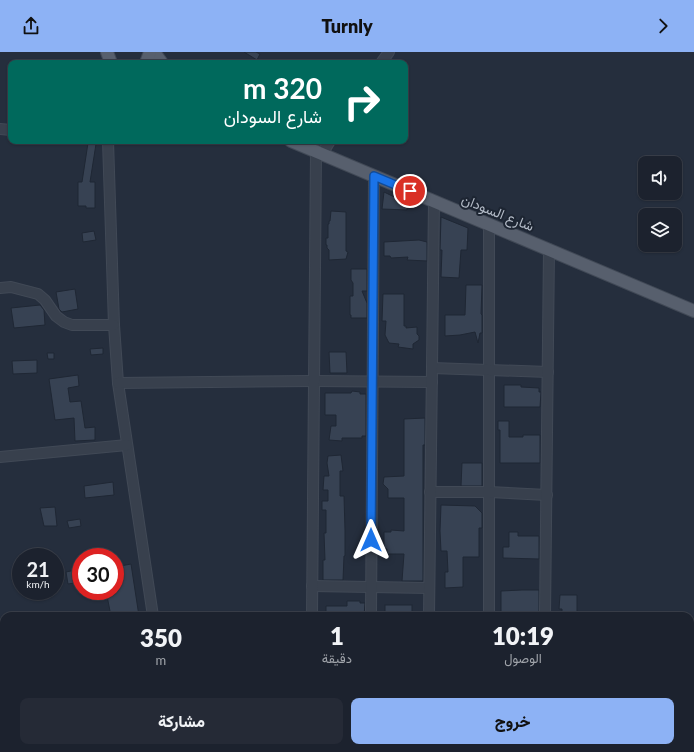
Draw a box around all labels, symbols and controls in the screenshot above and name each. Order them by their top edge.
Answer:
icon: share [20,15,42,37]
text: Turnly [321,15,373,37]
icon: forward [652,15,674,37]
text: 320 m [243,71,322,105]
icon: right [336,76,388,128]
text: شارع السودان [224,105,322,127]
map controls [638,156,682,252]
button: sound [638,156,682,200]
pin [393,174,427,208]
icon: arrive [399,180,421,202]
street label: شارع السودان [458,190,537,237]
button: layers [638,208,682,252]
position arrow [350,519,392,561]
speed limit sign: 30 [72,548,124,600]
text: 21 [26,557,50,581]
text: km/h [26,578,50,590]
text: 1 [330,621,344,650]
text: 10:19 [492,621,554,650]
text: 350 [140,623,182,652]
text: دقيقة [322,650,352,666]
text: الوصول [504,650,542,666]
text: m [156,652,166,668]
button: مشاركة [20,698,343,744]
button: خروج [351,698,674,744]

